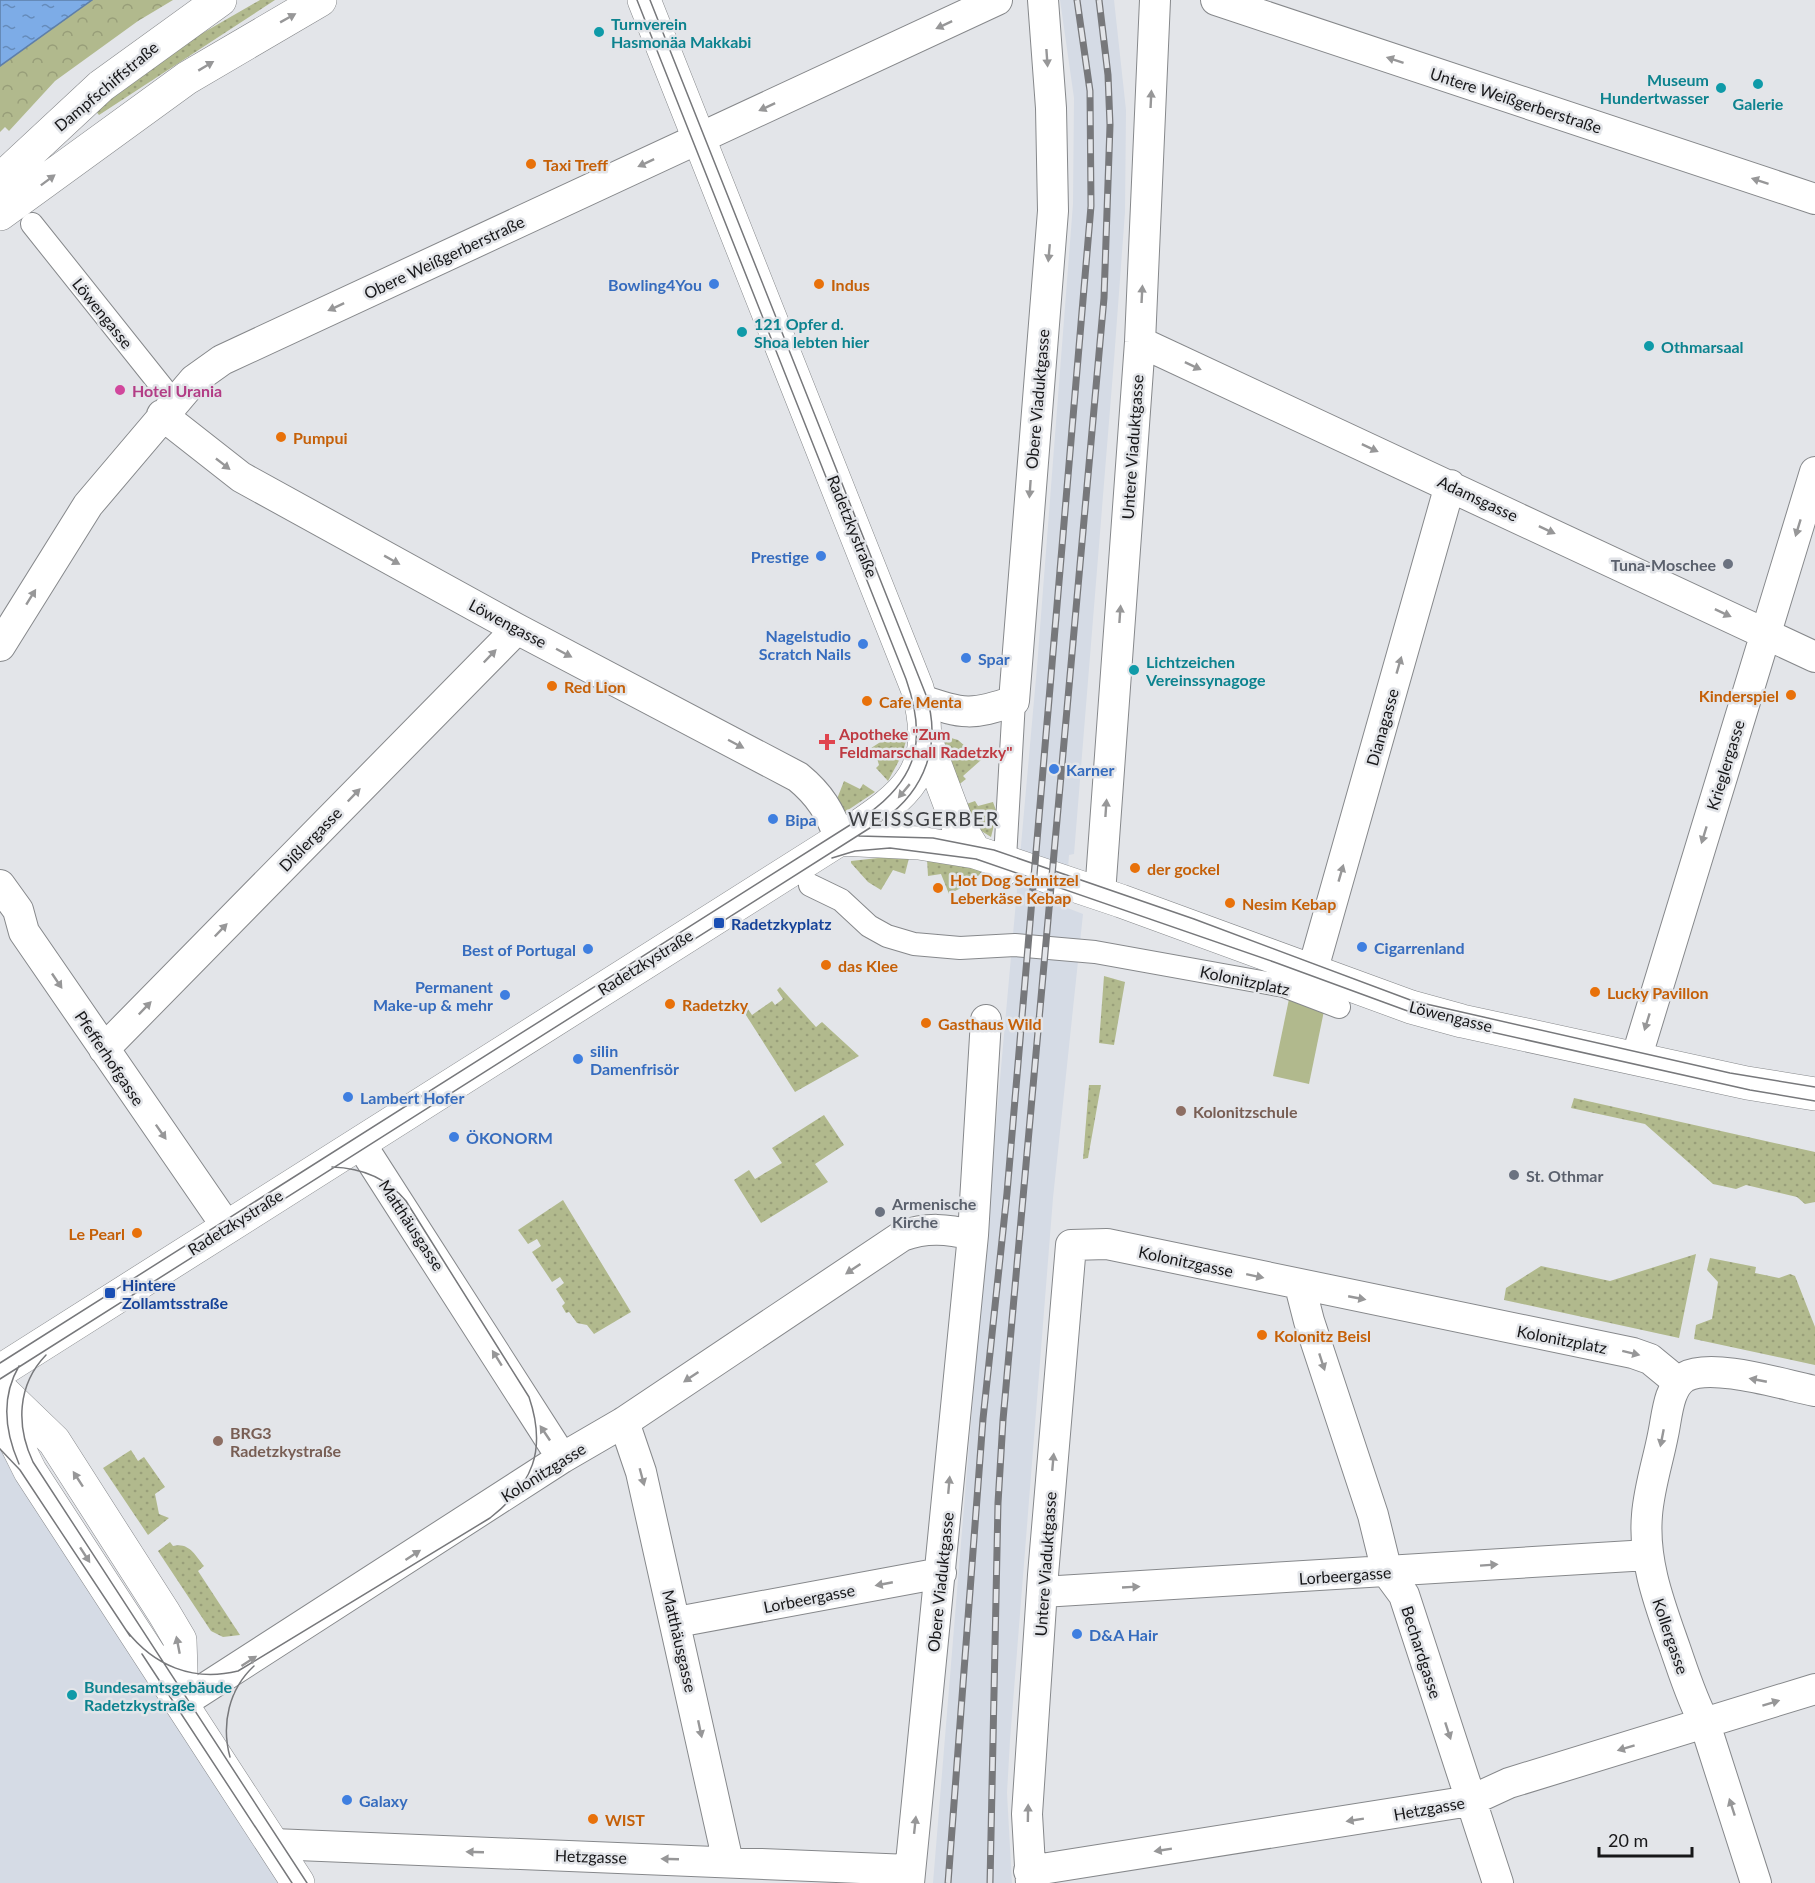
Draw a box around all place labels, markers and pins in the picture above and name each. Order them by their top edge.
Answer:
place label: Turnverein Hasmonäa Makkabi [611,14,751,51]
marker: Turnverein Hasmonäa Makkabi [592,25,606,39]
place label: Museum Hundertwasser [1600,70,1709,107]
marker: Galerie [1751,77,1765,91]
marker: Museum Hundertwasser [1714,81,1728,95]
place label: Galerie [1733,94,1784,113]
place label: Taxi Treff [543,155,608,174]
marker: Taxi Treff [524,157,538,171]
place label: Bowling4You [608,275,702,294]
place label: Indus [831,275,870,294]
marker: Bowling4You [707,277,721,291]
marker: Indus [812,277,826,291]
place label: 121 Opfer d. Shoa lebten hier [754,314,869,351]
marker: 121 Opfer d. Shoa lebten hier [735,325,749,339]
place label: Othmarsaal [1661,337,1744,356]
marker: Othmarsaal [1642,339,1656,353]
place label: Hotel Urania [132,381,222,400]
marker: Hotel Urania [113,383,127,397]
place label: Pumpui [293,428,347,447]
marker: Pumpui [274,430,288,444]
place label: Prestige [751,547,809,566]
marker: Prestige [814,549,828,563]
place label: Tuna-Moschee [1611,555,1716,574]
marker: Tuna-Moschee [1721,557,1735,571]
place label: Nagelstudio Scratch Nails [759,626,851,663]
marker: Nagelstudio Scratch Nails [856,637,870,651]
place label: Spar [978,649,1010,668]
marker: Spar [959,651,973,665]
place label: Lichtzeichen Vereinssynagoge [1145,652,1266,689]
marker: Lichtzeichen Vereinssynagoge [1127,663,1141,677]
place label: Red Lion [564,677,626,696]
marker: Red Lion [545,679,559,693]
place label: Kinderspiel [1699,686,1779,705]
marker: Kinderspiel [1784,688,1798,702]
place label: Cafe Menta [879,692,962,711]
marker: Cafe Menta [860,694,874,708]
place label: Apotheke "Zum Feldmarschall Radetzky" [838,724,1013,761]
marker: Apotheke "Zum Feldmarschall Radetzky" [820,735,834,749]
place label: Karner [1066,760,1115,779]
marker: Karner [1047,762,1061,776]
place label: Bipa [785,810,817,829]
marker: Bipa [766,812,780,826]
place label: der gockel [1147,859,1220,878]
marker: der gockel [1128,861,1142,875]
place label: Hot Dog Schnitzel Leberkäse Kebap [950,870,1079,907]
marker: Hot Dog Schnitzel Leberkäse Kebap [931,881,945,895]
place label: Nesim Kebap [1242,894,1336,913]
marker: Nesim Kebap [1223,896,1237,910]
place label: Radetzkyplatz [731,914,832,933]
marker: Radetzkyplatz [712,916,726,930]
place label: Cigarrenland [1374,938,1465,957]
place label: Best of Portugal [462,940,576,959]
marker: Cigarrenland [1355,940,1369,954]
marker: Best of Portugal [581,942,595,956]
place label: das Klee [838,956,899,975]
marker: das Klee [819,958,833,972]
place label: Permanent Make-up & mehr [373,977,493,1014]
place label: Lucky Pavillon [1607,983,1708,1002]
marker: Lucky Pavillon [1588,985,1602,999]
marker: Permanent Make-up & mehr [498,988,512,1002]
place label: Radetzky [682,995,749,1014]
marker: Radetzky [663,997,677,1011]
place label: Gasthaus Wild [938,1014,1042,1033]
marker: Gasthaus Wild [919,1016,933,1030]
place label: silin Damenfrisör [590,1041,679,1078]
marker: silin Damenfrisör [571,1052,585,1066]
place label: Lambert Hofer [360,1088,464,1107]
marker: Lambert Hofer [341,1090,355,1104]
place label: Kolonitzschule [1193,1102,1298,1121]
marker: Kolonitzschule [1174,1104,1188,1118]
place label: ÖKONORM [466,1128,553,1147]
marker: ÖKONORM [447,1130,461,1144]
place label: St. Othmar [1526,1166,1603,1185]
marker: St. Othmar [1507,1168,1521,1182]
place label: Armenische Kirche [891,1194,977,1231]
marker: Armenische Kirche [873,1205,887,1219]
place label: Le Pearl [69,1224,125,1243]
marker: Le Pearl [130,1226,144,1240]
place label: Hintere Zollamtsstraße [122,1275,228,1312]
marker: Hintere Zollamtsstraße [103,1286,117,1300]
place label: Kolonitz Beisl [1274,1326,1371,1345]
marker: Kolonitz Beisl [1255,1328,1269,1342]
place label: BRG3 Radetzkystraße [230,1423,342,1460]
marker: BRG3 Radetzkystraße [211,1434,225,1448]
place label: D&A Hair [1089,1625,1158,1644]
marker: D&A Hair [1070,1627,1084,1641]
place label: Bundesamtsgebäude Radetzkystraße [84,1677,233,1714]
marker: Bundesamtsgebäude Radetzkystraße [65,1688,79,1702]
place label: Galaxy [359,1791,408,1810]
marker: Galaxy [340,1793,354,1807]
place label: WIST [605,1810,645,1829]
marker: WIST [586,1812,600,1826]

